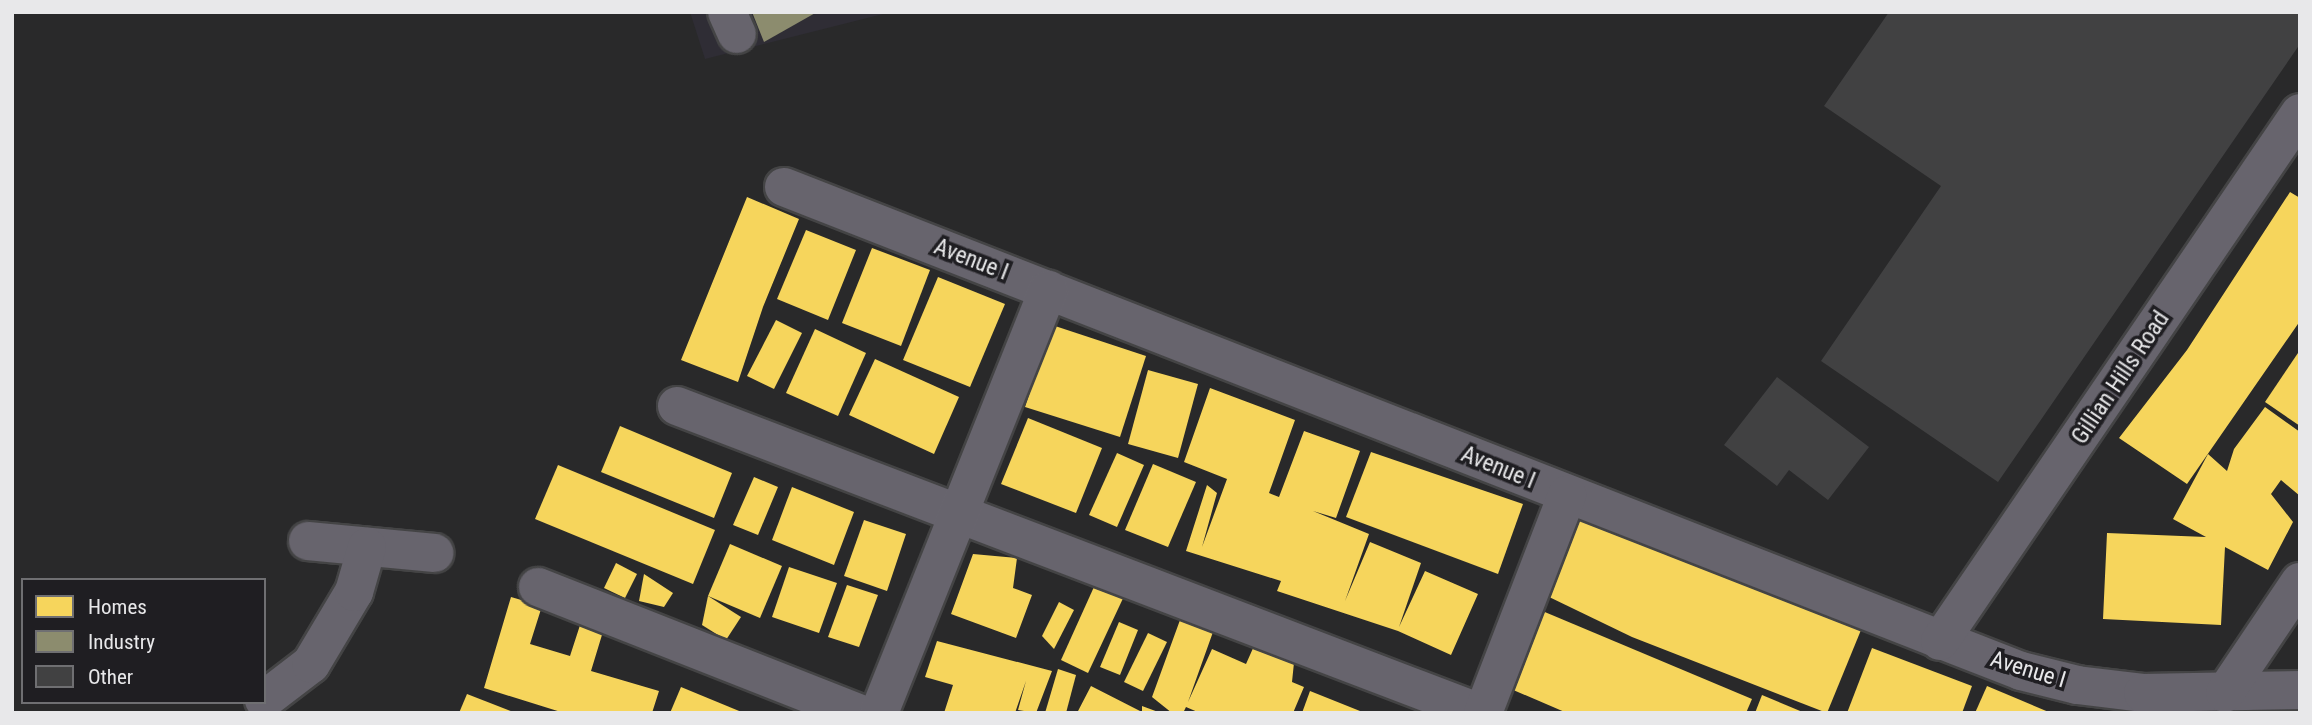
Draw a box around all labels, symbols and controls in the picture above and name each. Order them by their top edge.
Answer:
street label: Avenue I [930,233,1012,287]
street label: Gillian Hills Road [2066,306,2176,450]
street label: Avenue I [1457,441,1539,495]
legend [21,578,266,704]
text: Homes [88,595,147,619]
text: Industry [88,630,155,654]
street label: Avenue I [1987,646,2069,694]
text: Other [88,665,133,689]

